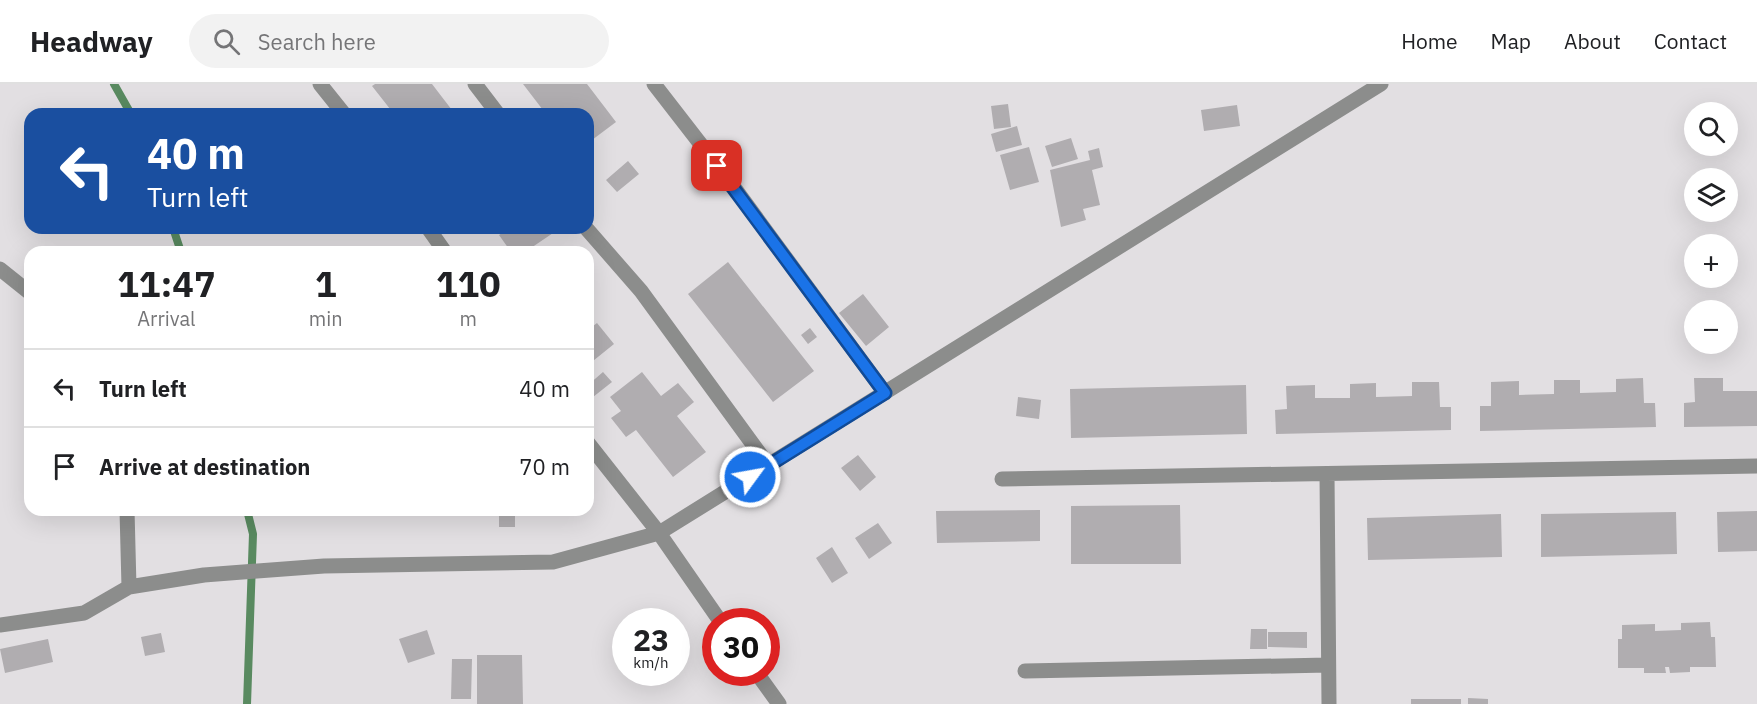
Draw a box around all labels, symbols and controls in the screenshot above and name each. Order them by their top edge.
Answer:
search box [189,14,609,68]
text: Headway [30,23,153,60]
icon: search [210,25,243,58]
text: Search here [258,27,376,56]
text: Home [1401,27,1458,55]
text: Map [1491,27,1531,55]
text: About [1564,27,1621,55]
text: Contact [1654,27,1727,55]
map controls [1684,102,1738,354]
button: search [1684,102,1738,156]
text: 40 m [147,126,245,181]
icon: left [48,132,126,210]
pin [691,140,742,191]
icon: arrive [700,149,733,182]
button: layers [1684,168,1738,222]
text: Turn left [147,179,248,214]
button: + [1684,234,1738,288]
text: 11:47 [117,260,216,307]
text: 1 [315,260,337,307]
text: 110 [436,260,501,307]
button: − [1684,300,1738,354]
text: Arrival [137,305,196,332]
text: min [309,305,343,332]
text: m [460,305,477,332]
icon: left [48,372,81,405]
text: Turn left [99,374,187,403]
text: 40 m [519,374,570,403]
position arrow [718,445,782,509]
icon: arrive [48,450,81,483]
text: Arrive at destination [99,452,310,481]
text: 70 m [519,452,570,481]
speed limit sign: 30 [702,608,780,686]
text: 23 [633,620,669,659]
text: km/h [633,653,669,672]

